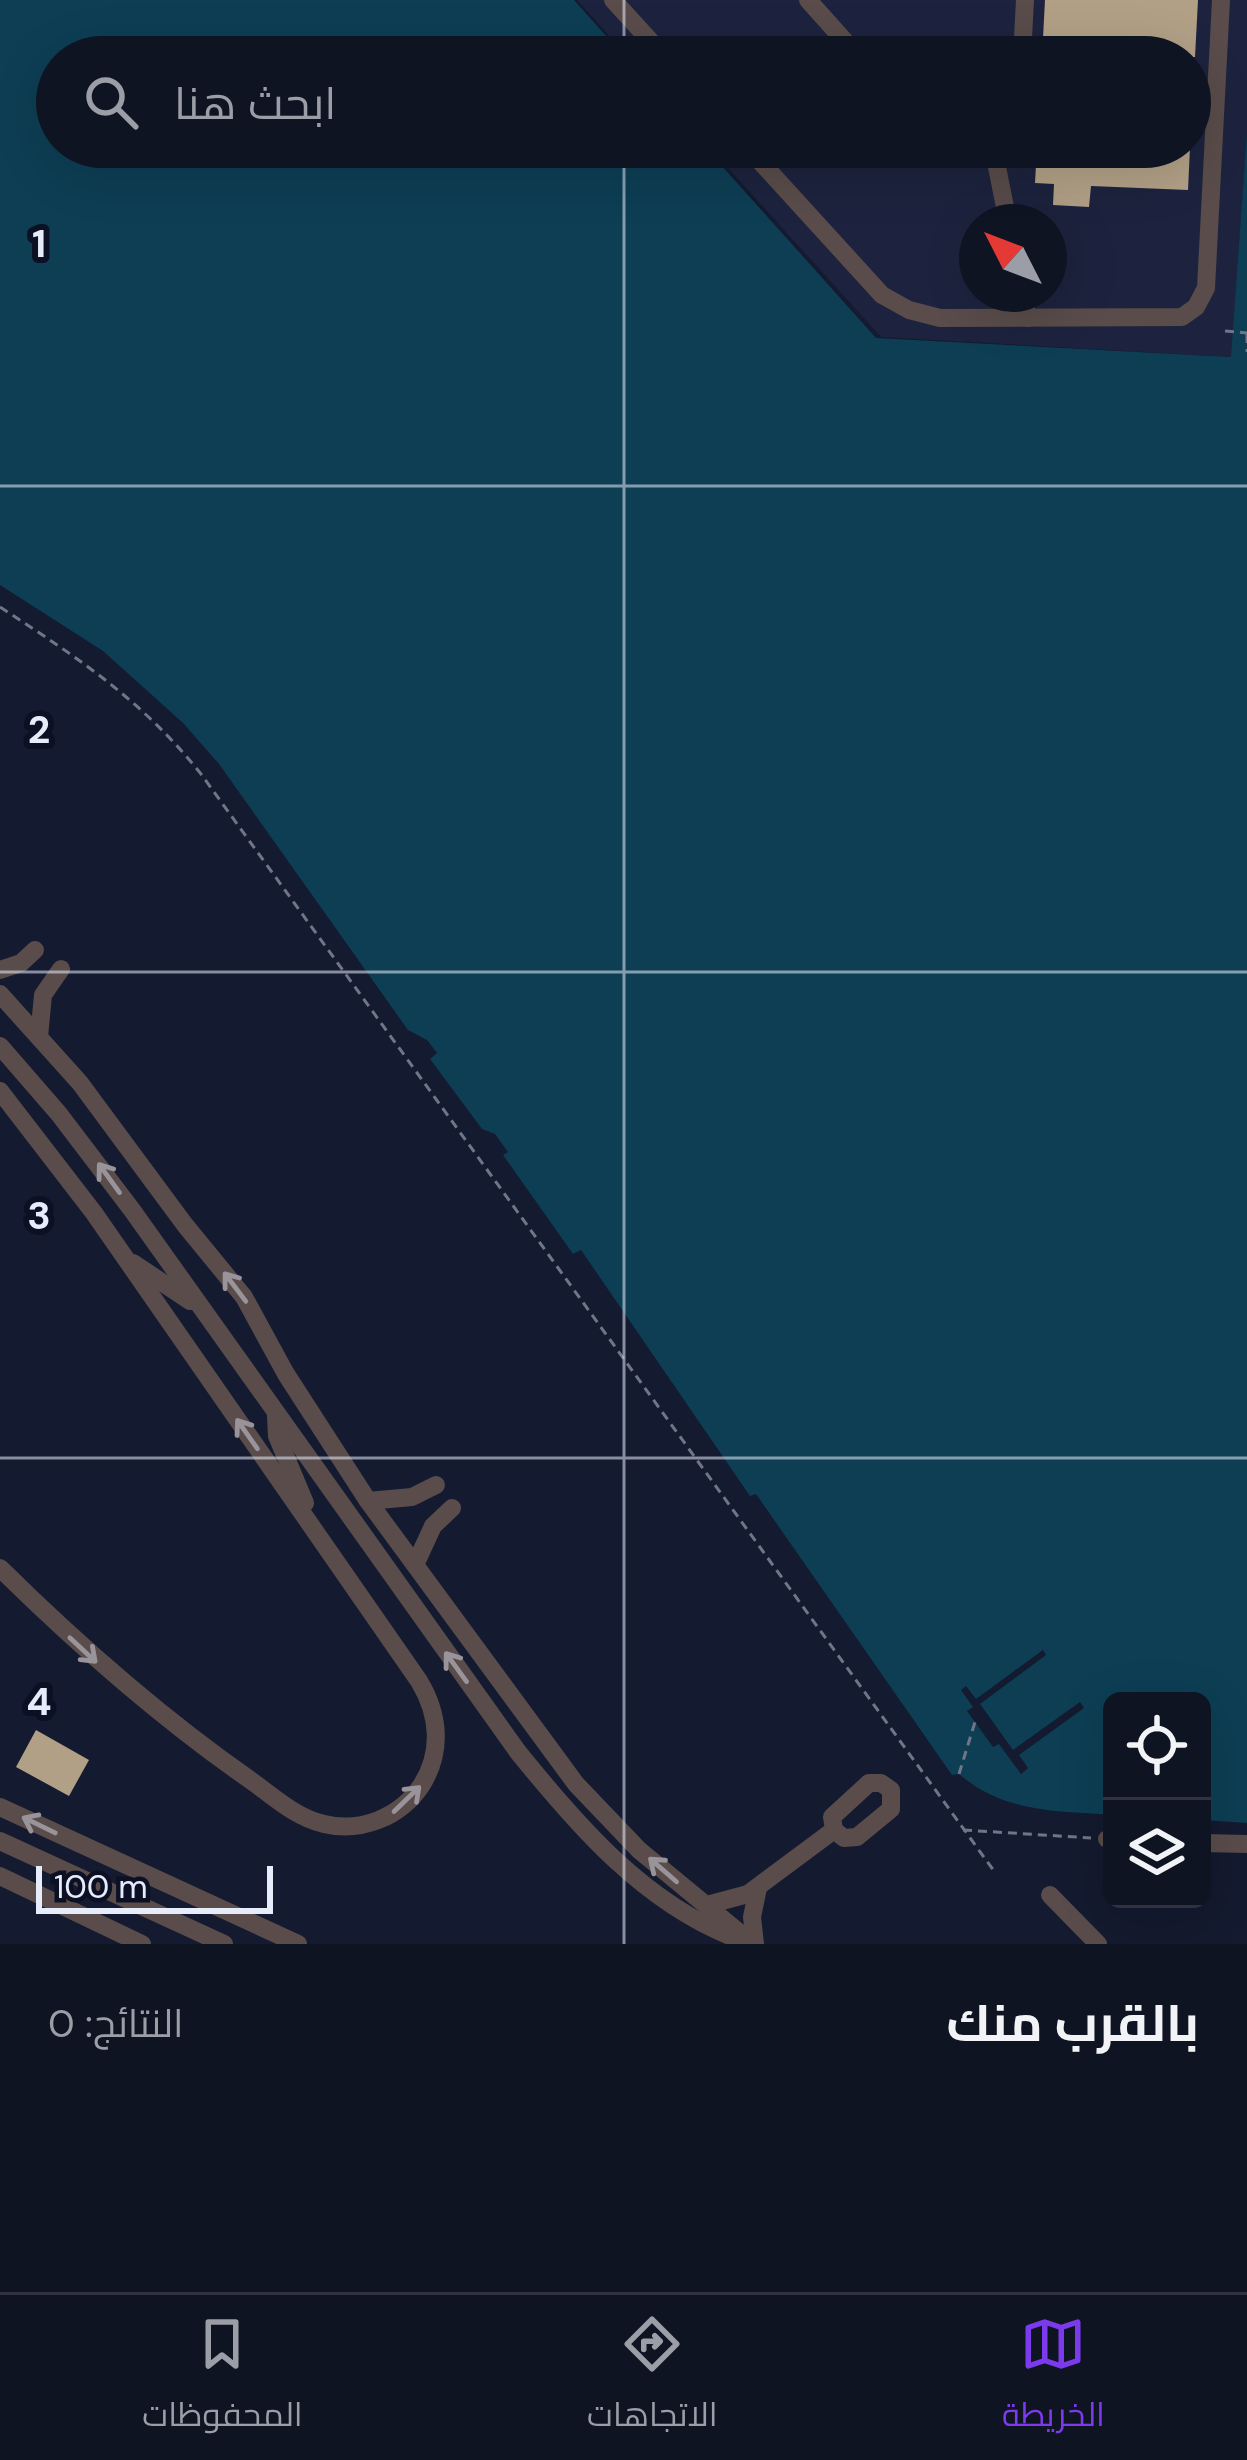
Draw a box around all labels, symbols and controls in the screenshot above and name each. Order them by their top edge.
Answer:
search box [36,36,1211,168]
icon: search [78,69,144,135]
text: ابحث هنا [174,74,336,133]
north arrow [959,204,1067,312]
text: 1 [32,218,46,269]
text: 2 [28,704,50,755]
one-way arrow [96,1162,122,1195]
text: 3 [27,1190,51,1241]
one-way arrow [223,1271,249,1303]
one-way arrow [235,1417,260,1451]
one-way arrow [68,1635,98,1663]
one-way arrow [444,1651,469,1684]
text: 4 [26,1676,52,1727]
map controls [1103,1692,1211,1908]
button: locate [1103,1692,1211,1800]
one-way arrow [391,1784,421,1814]
button: layers [1103,1800,1211,1908]
one-way arrow [22,1813,58,1835]
one-way arrow [648,1856,679,1884]
scale bar [36,1860,273,1913]
text: 100 m [54,1865,148,1908]
text: بالقرب منك [946,1990,1199,2057]
text: النتائج: 0 [48,1998,184,2049]
tab: المحفوظات [142,2311,303,2445]
tab: الاتجاهات [587,2311,718,2445]
tab: الخريطة [1002,2311,1105,2445]

